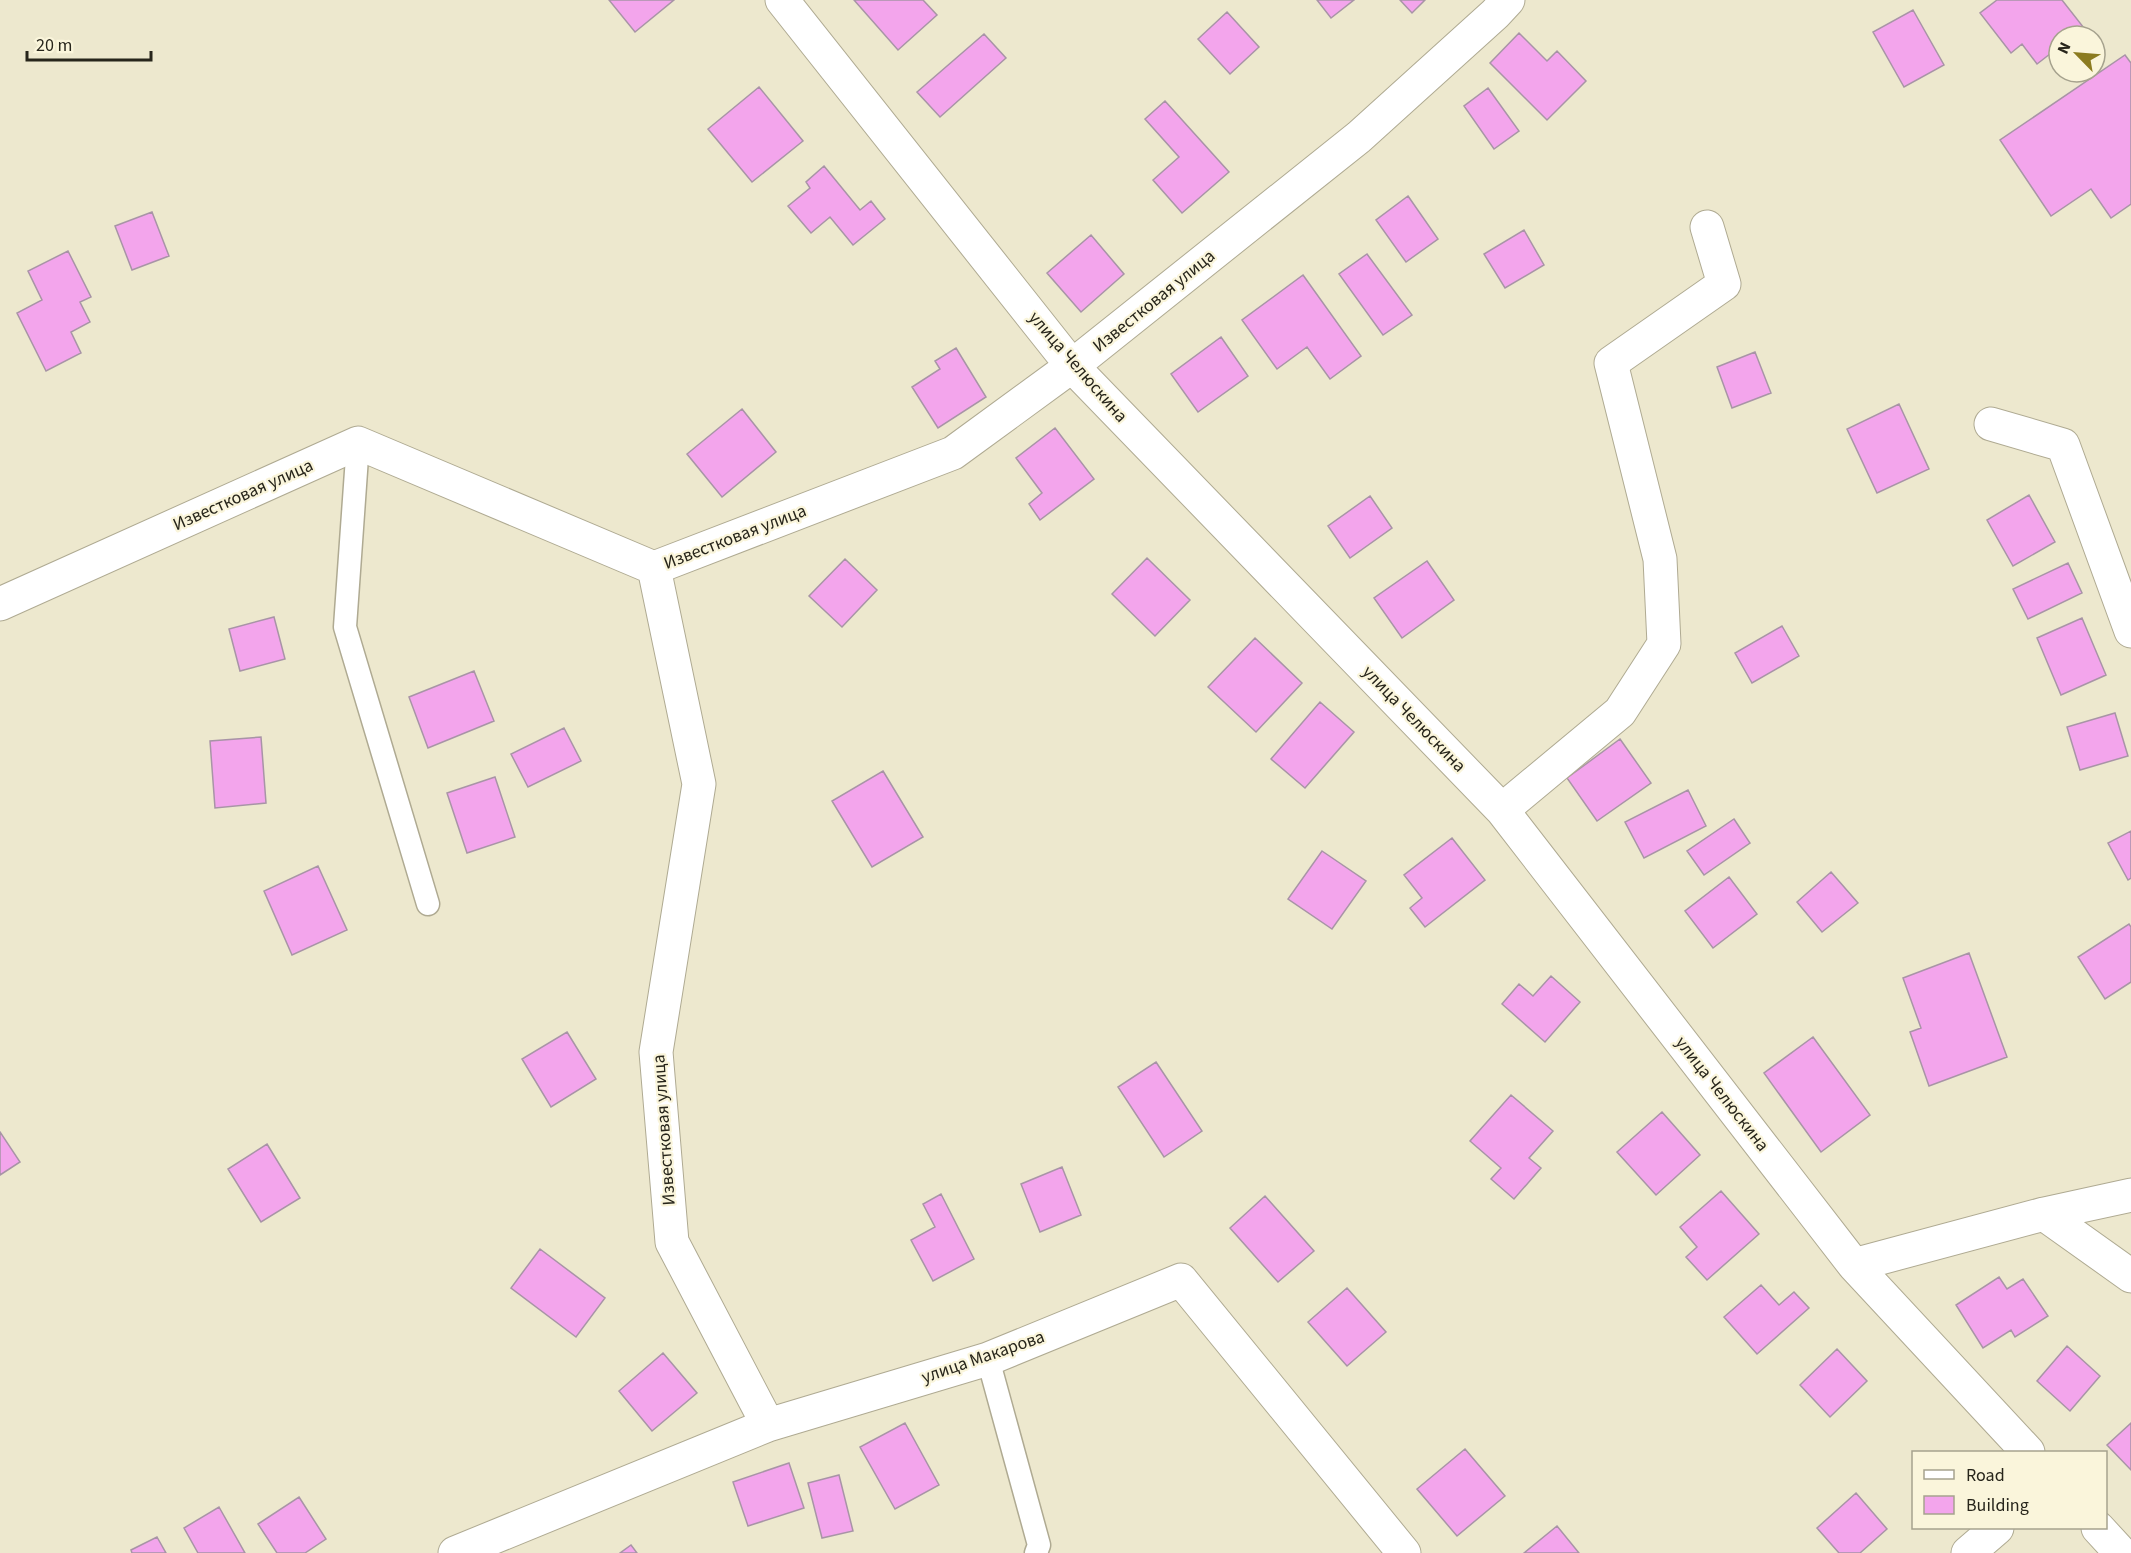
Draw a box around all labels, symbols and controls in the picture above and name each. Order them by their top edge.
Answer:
scale bar [27,24,152,62]
north arrow [2047,24,2107,84]
text: 20 m [36,33,72,58]
text: N [2052,39,2077,58]
street label: Известковая улица [1087,244,1221,358]
street label: улица Челюскина [1023,306,1133,428]
street label: Известковая улица [169,453,317,537]
street label: Известковая улица [660,498,810,576]
street label: улица Челюскина [1356,660,1472,778]
street label: улица Челюскина [1669,1031,1775,1157]
street label: Известковая улица [646,1054,682,1206]
street label: улица Макарова [918,1324,1048,1390]
legend [1912,1451,2107,1529]
text: Road [1966,1463,2005,1488]
text: Building [1966,1493,2029,1518]

